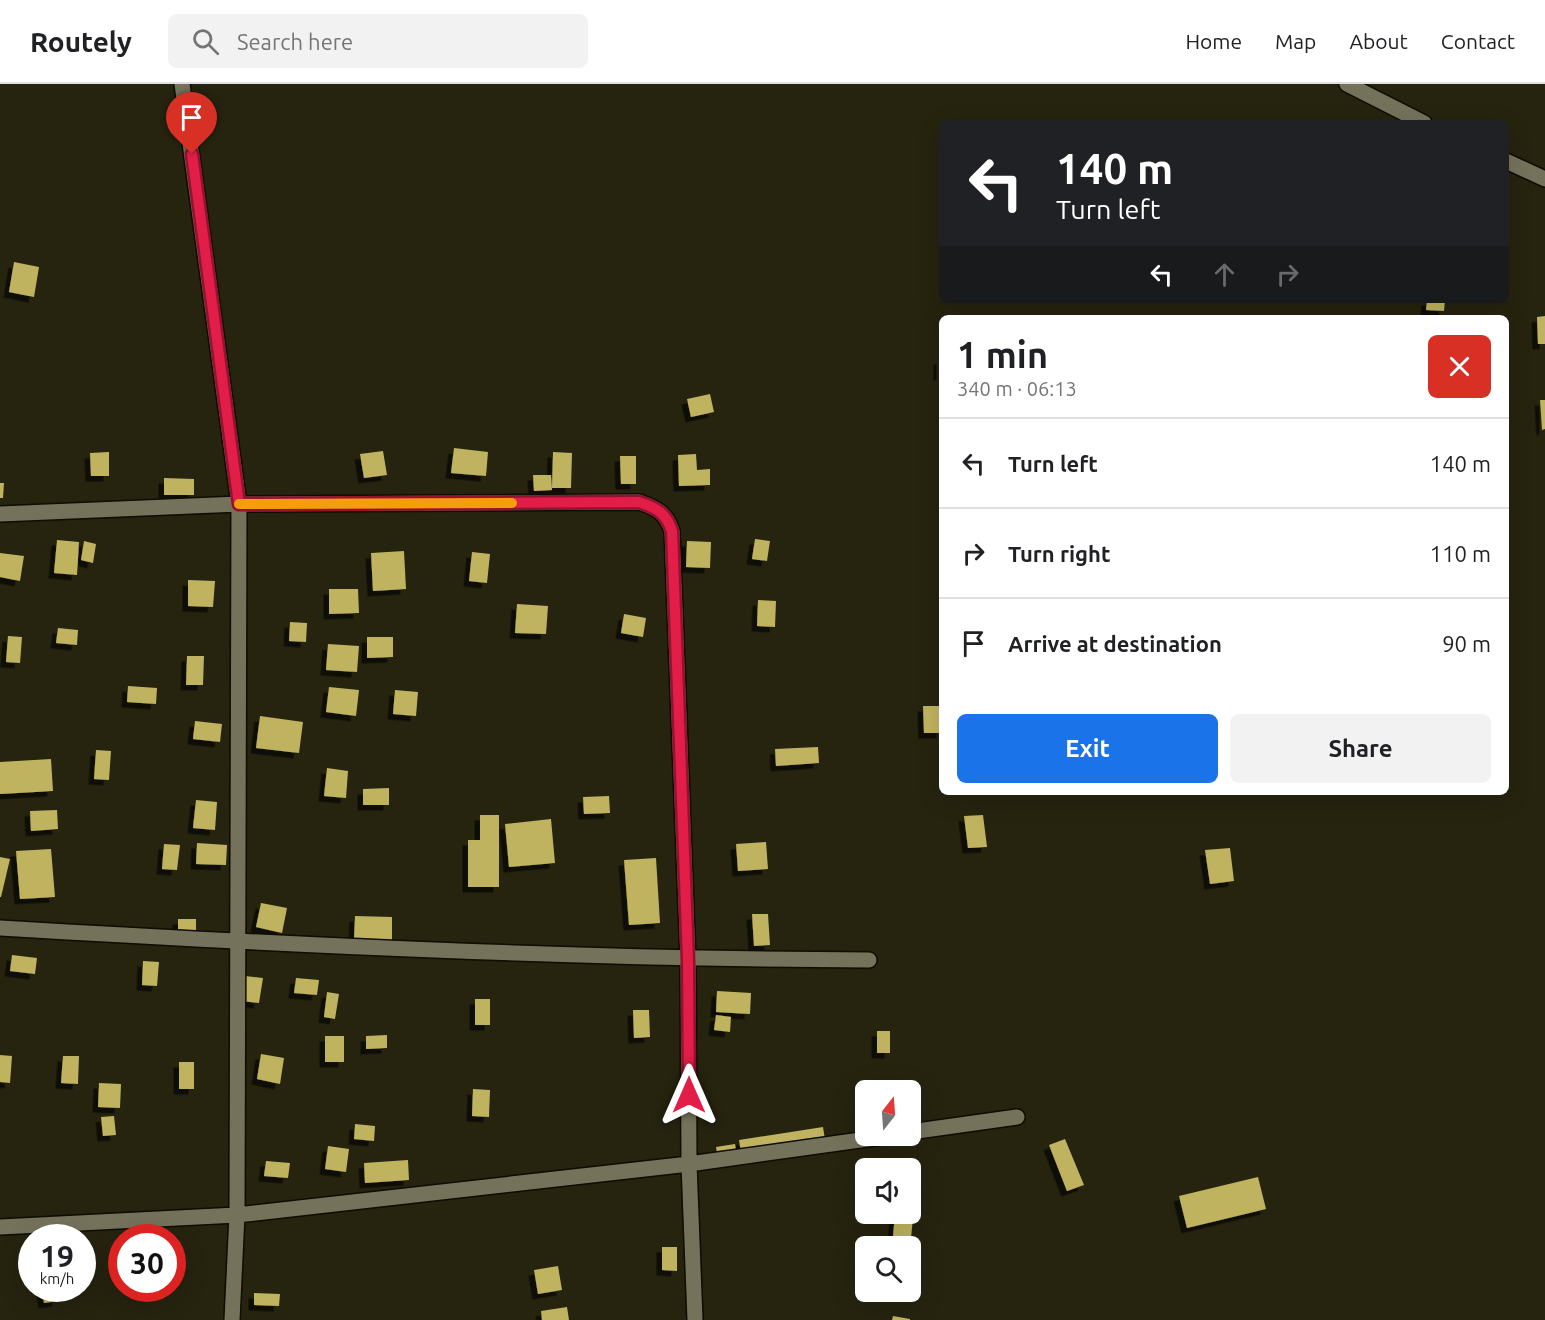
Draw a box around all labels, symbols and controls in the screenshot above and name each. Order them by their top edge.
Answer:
search box [168,14,588,68]
icon: search [189,25,222,58]
text: Routely [30,26,132,57]
text: Search here [237,29,353,54]
text: Home [1185,29,1242,53]
text: Map [1275,29,1316,53]
text: About [1349,29,1408,53]
text: Contact [1441,29,1515,53]
pin [166,92,217,154]
icon: arrive [175,101,208,134]
icon: left [957,144,1035,222]
text: 140 m [1056,145,1173,192]
text: Turn left [1056,194,1160,224]
icon: left [1145,258,1178,291]
icon: ahead [1208,258,1241,291]
icon: right [1271,258,1304,291]
text: 1 min [957,334,1048,375]
button: close [1428,335,1491,398]
text: 340 m · 06:13 [957,377,1077,400]
icon: left [957,447,990,480]
text: Turn left [1008,451,1098,476]
text: 140 m [1430,451,1491,476]
icon: right [957,537,990,570]
text: Turn right [1008,541,1110,566]
text: 110 m [1430,541,1491,566]
icon: arrive [957,627,990,660]
text: Arrive at destination [1008,631,1222,656]
text: 90 m [1442,631,1491,656]
button: Exit [957,714,1218,783]
button: Share [1230,714,1491,783]
position arrow [657,1063,721,1127]
north arrow [855,1080,921,1146]
map controls [855,1080,921,1302]
button: sound [855,1158,921,1224]
speed limit sign: 30 [108,1224,186,1302]
button: search [855,1236,921,1302]
text: 19 [40,1239,74,1273]
text: km/h [40,1270,74,1287]

